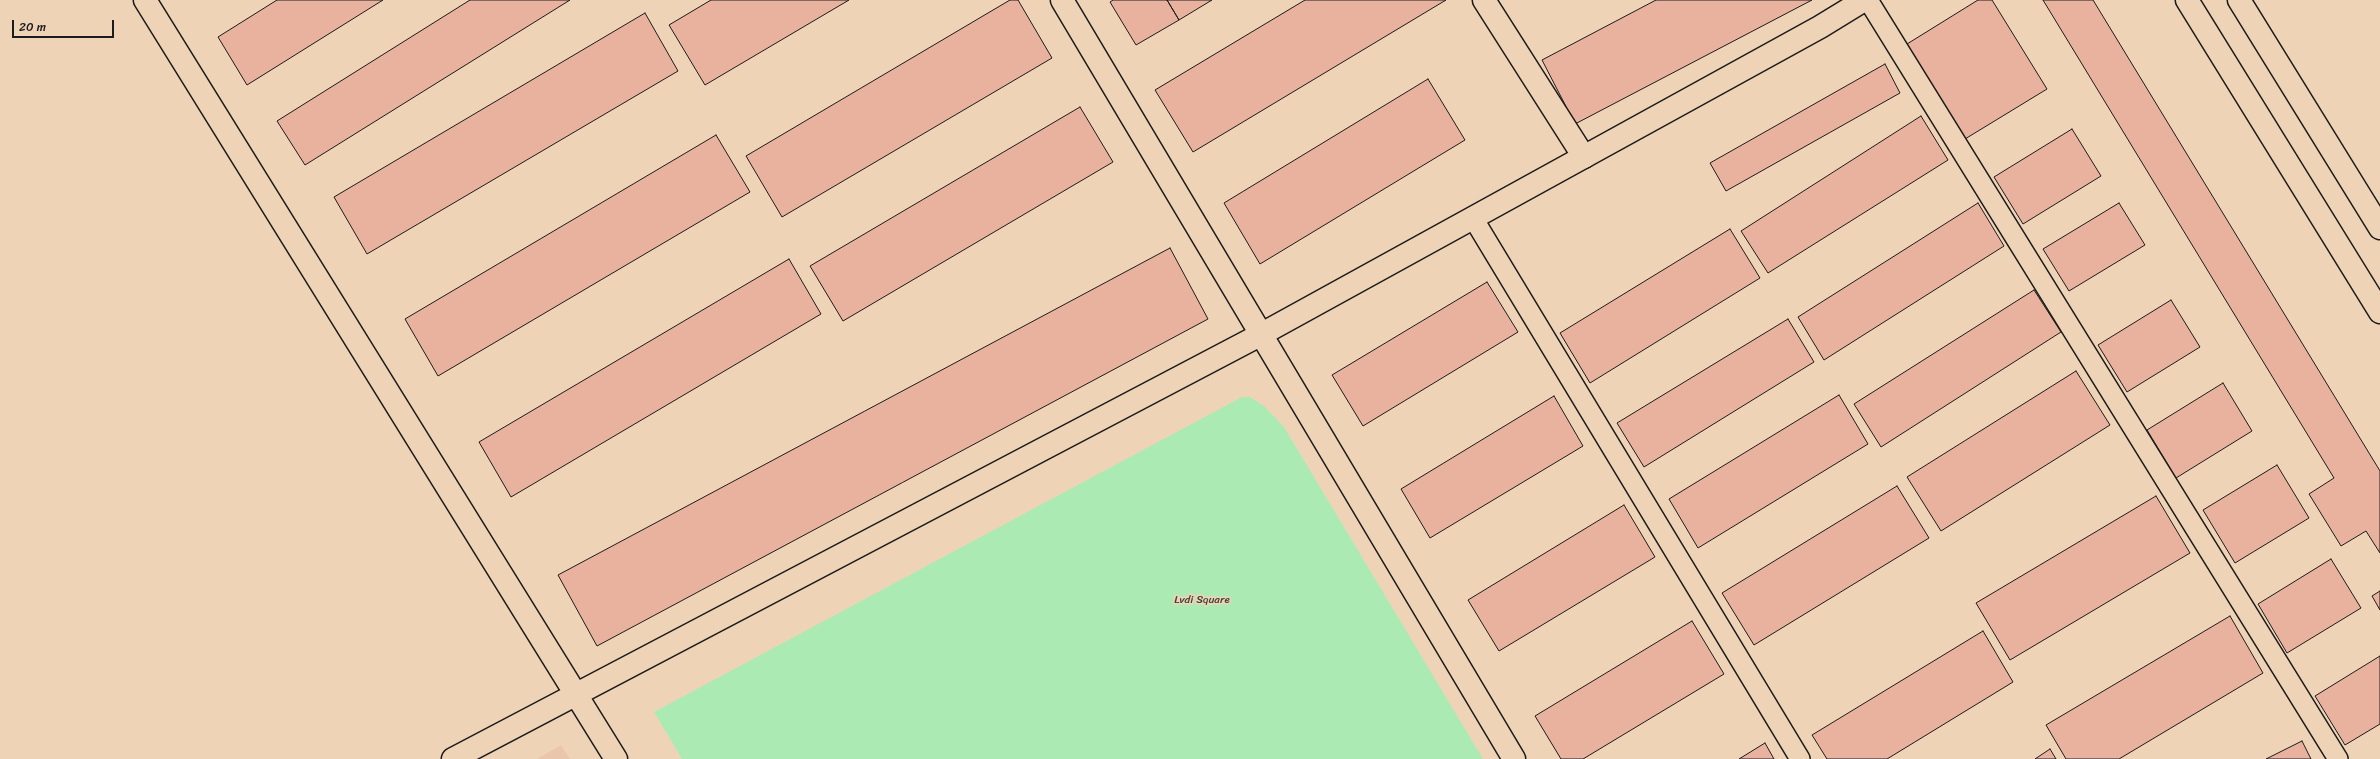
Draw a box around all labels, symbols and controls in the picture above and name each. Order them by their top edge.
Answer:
scale bar [14,12,116,38]
text: 20 m [19,16,46,38]
park label: Lvdi Square [1174,593,1230,607]

